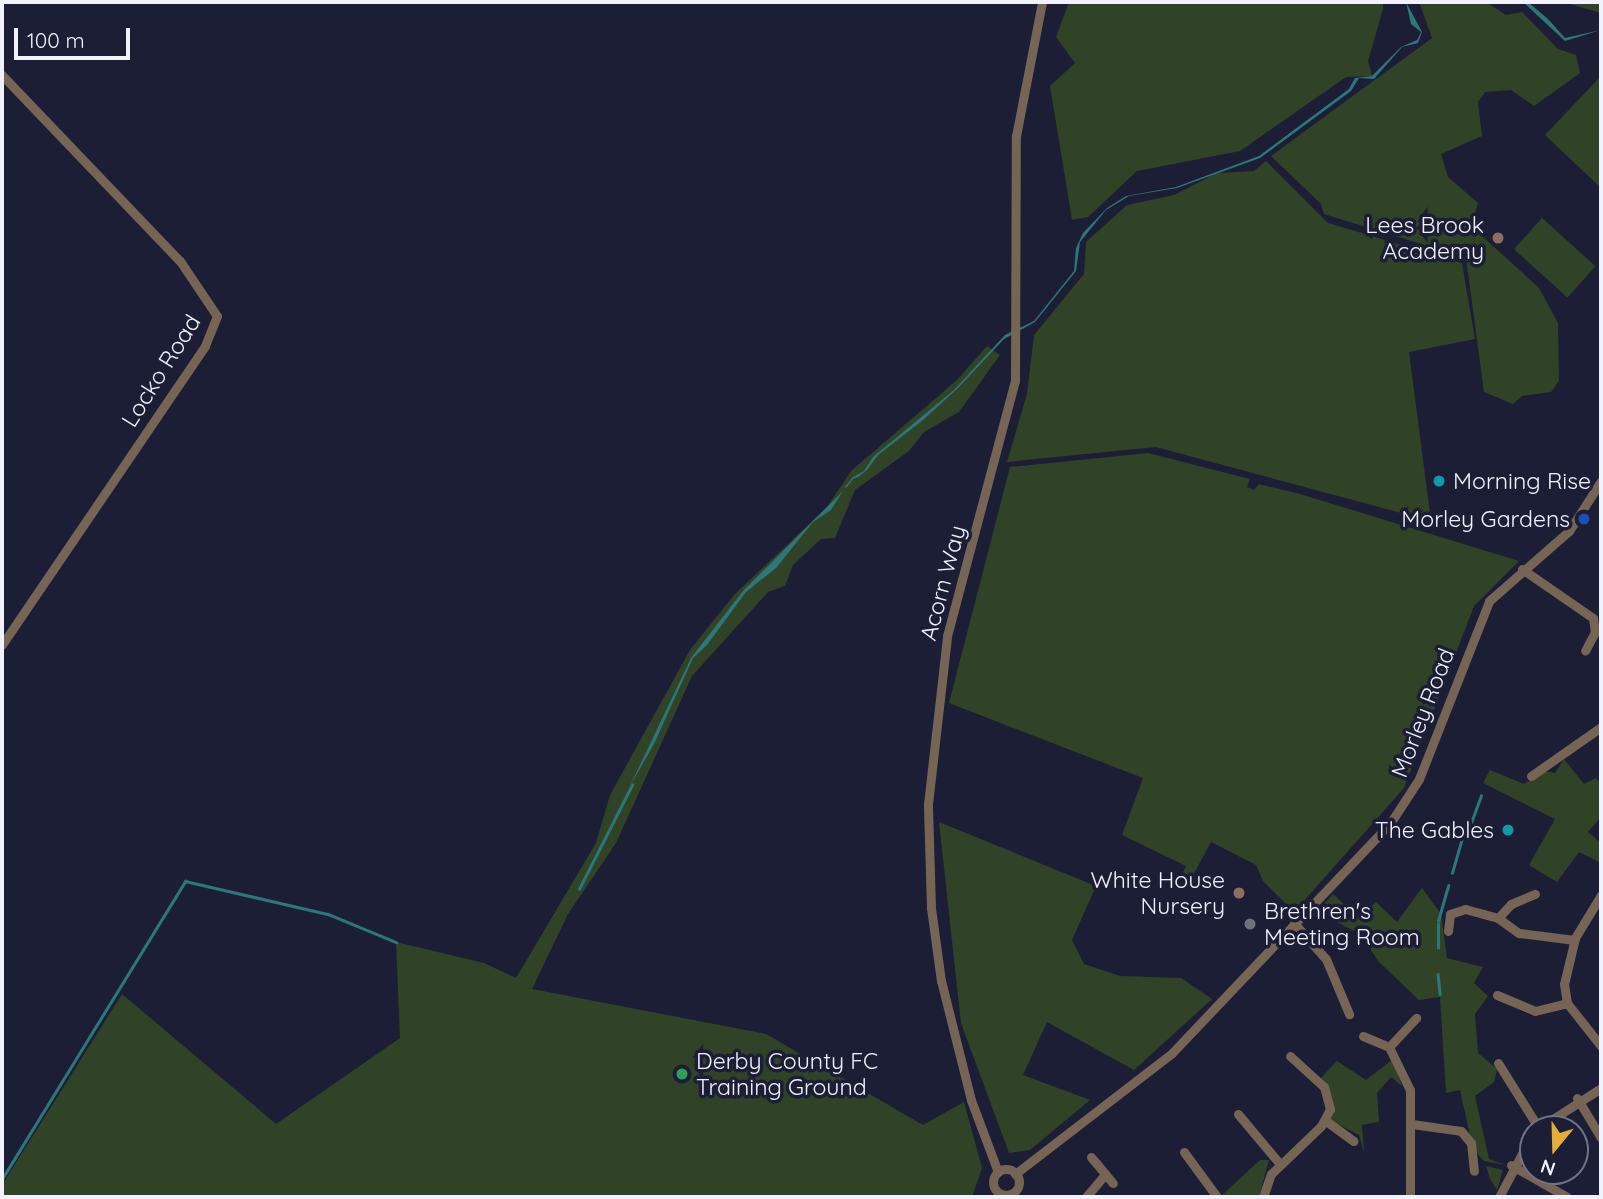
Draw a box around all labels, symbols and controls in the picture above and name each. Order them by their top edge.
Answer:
scale bar [18,14,133,58]
text: 100 m [27,27,85,53]
place label: Lees Brook Academy [1365,211,1484,265]
marker: Lees Brook Academy [1490,230,1506,246]
street label: Locko Road [116,310,206,432]
place label: Morning Rise [1453,467,1591,495]
marker: Morning Rise [1431,473,1447,489]
place label: Morley Gardens [1401,505,1570,533]
marker: Morley Gardens [1576,511,1592,527]
street label: Acorn Way [914,522,972,644]
street label: Morley Road [1386,645,1460,781]
place label: The Gables [1375,816,1494,844]
marker: The Gables [1500,822,1516,838]
place label: White House Nursery [1091,866,1225,920]
marker: White House Nursery [1231,885,1247,901]
place label: Brethren's Meeting Room [1264,897,1420,951]
marker: Brethren's Meeting Room [1242,916,1258,932]
place label: Derby County FC Training Ground [696,1047,878,1101]
marker: Derby County FC Training Ground [674,1066,690,1082]
north arrow [1519,1115,1589,1185]
text: N [1537,1154,1558,1182]

